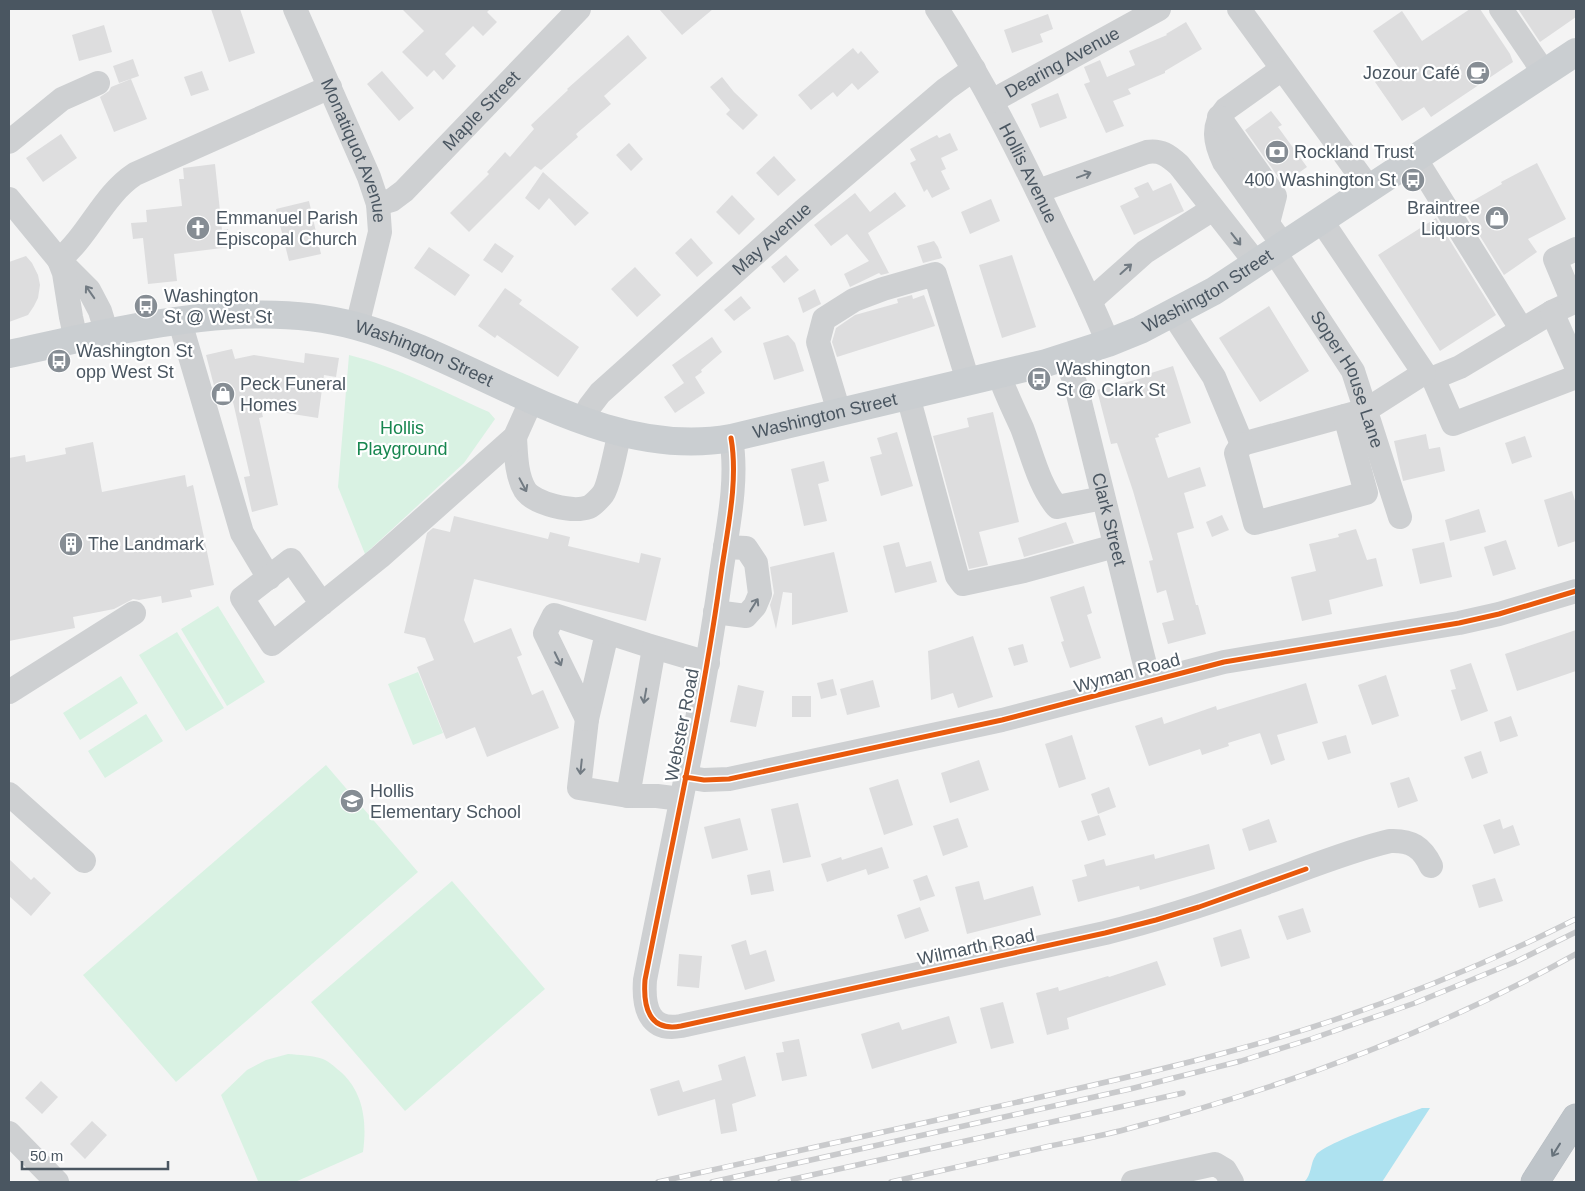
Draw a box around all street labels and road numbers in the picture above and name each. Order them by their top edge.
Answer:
street label: Dearing Avenue [1001,23,1123,102]
street label: Maple Street [439,67,524,154]
street label: Monatiquot Avenue [317,75,389,224]
street label: Hollis Avenue [995,120,1061,226]
street label: May Avenue [728,198,815,279]
street label: Washington Street [1139,245,1276,337]
street label: Soper House Lane [1306,307,1387,451]
street label: Washington Street [353,316,496,391]
street label: Washington Street [751,389,899,442]
street label: Clark Street [1088,471,1130,568]
street label: Wyman Road [1072,649,1182,697]
street label: Webster Road [661,667,703,783]
street label: Wilmarth Road [916,925,1036,969]

